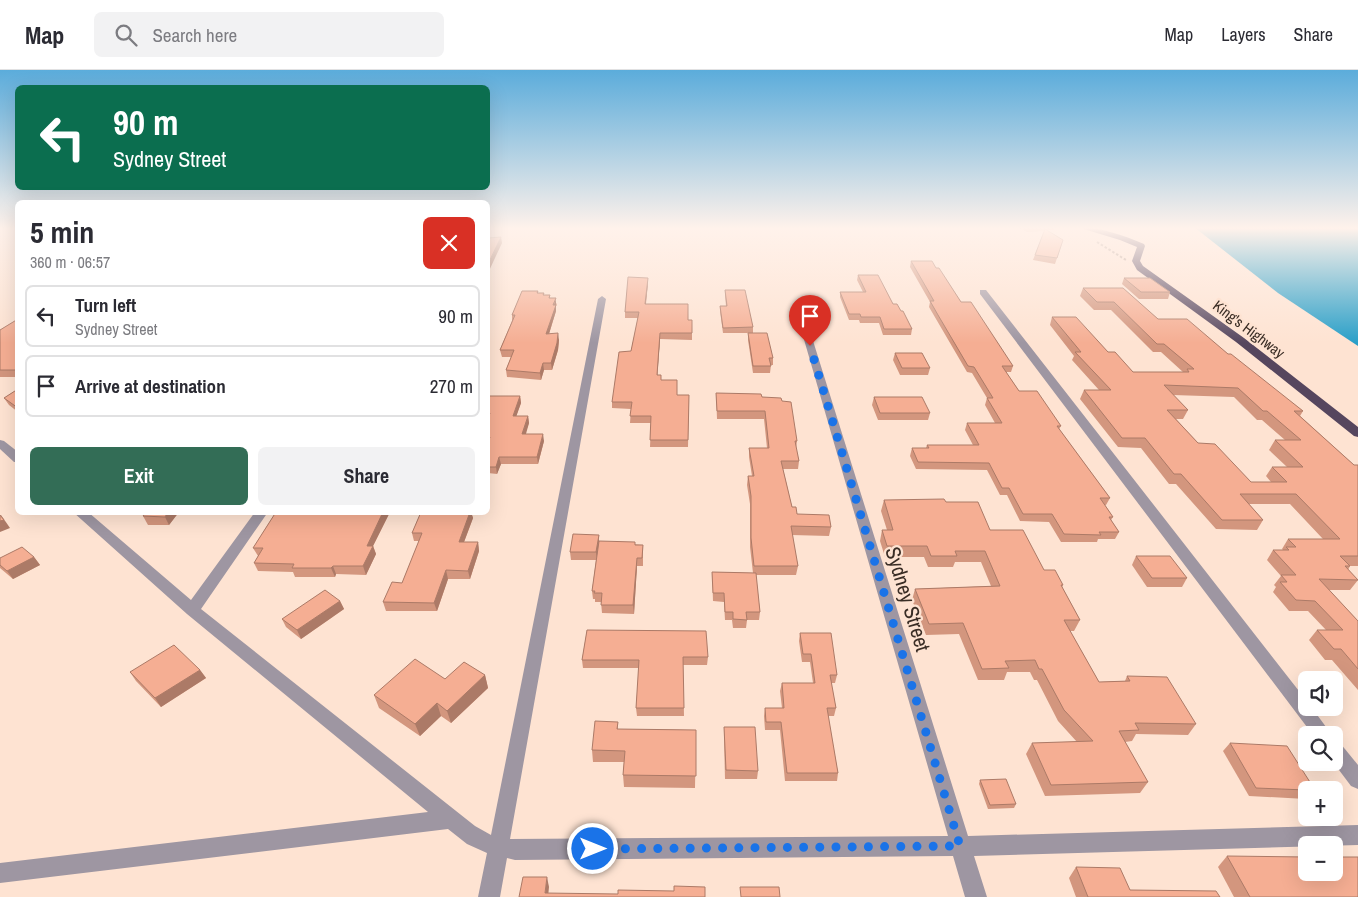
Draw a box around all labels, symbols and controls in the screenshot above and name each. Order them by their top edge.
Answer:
search box [94,12,444,57]
text: Map [25,19,64,51]
icon: search [112,21,140,49]
text: Search here [152,22,237,48]
text: Map [1165,22,1193,47]
text: Layers [1221,22,1266,47]
text: Share [1294,22,1333,47]
text: 90 m [113,99,178,146]
icon: left [30,105,95,170]
text: Sydney Street [113,144,226,174]
text: 5 min [30,212,94,252]
button: close [423,217,475,269]
text: 360 m · 06:57 [30,251,110,273]
text: Turn left [75,292,136,318]
pin [789,295,831,346]
street label: King's Highway [1209,295,1290,363]
icon: left [32,302,60,330]
icon: arrive [796,302,824,330]
text: 90 m [438,303,473,329]
text: Sydney Street [75,318,157,340]
icon: arrive [32,372,60,400]
text: Arrive at destination [75,373,226,399]
text: 270 m [430,373,473,399]
button: Exit [30,447,248,505]
button: Share [258,447,475,505]
street label: Sydney Street [878,543,938,655]
map controls [1298,671,1343,881]
button: sound [1298,671,1343,716]
button: search [1298,726,1343,771]
button: + [1298,781,1343,826]
position arrow [566,822,618,874]
button: − [1298,836,1343,881]

